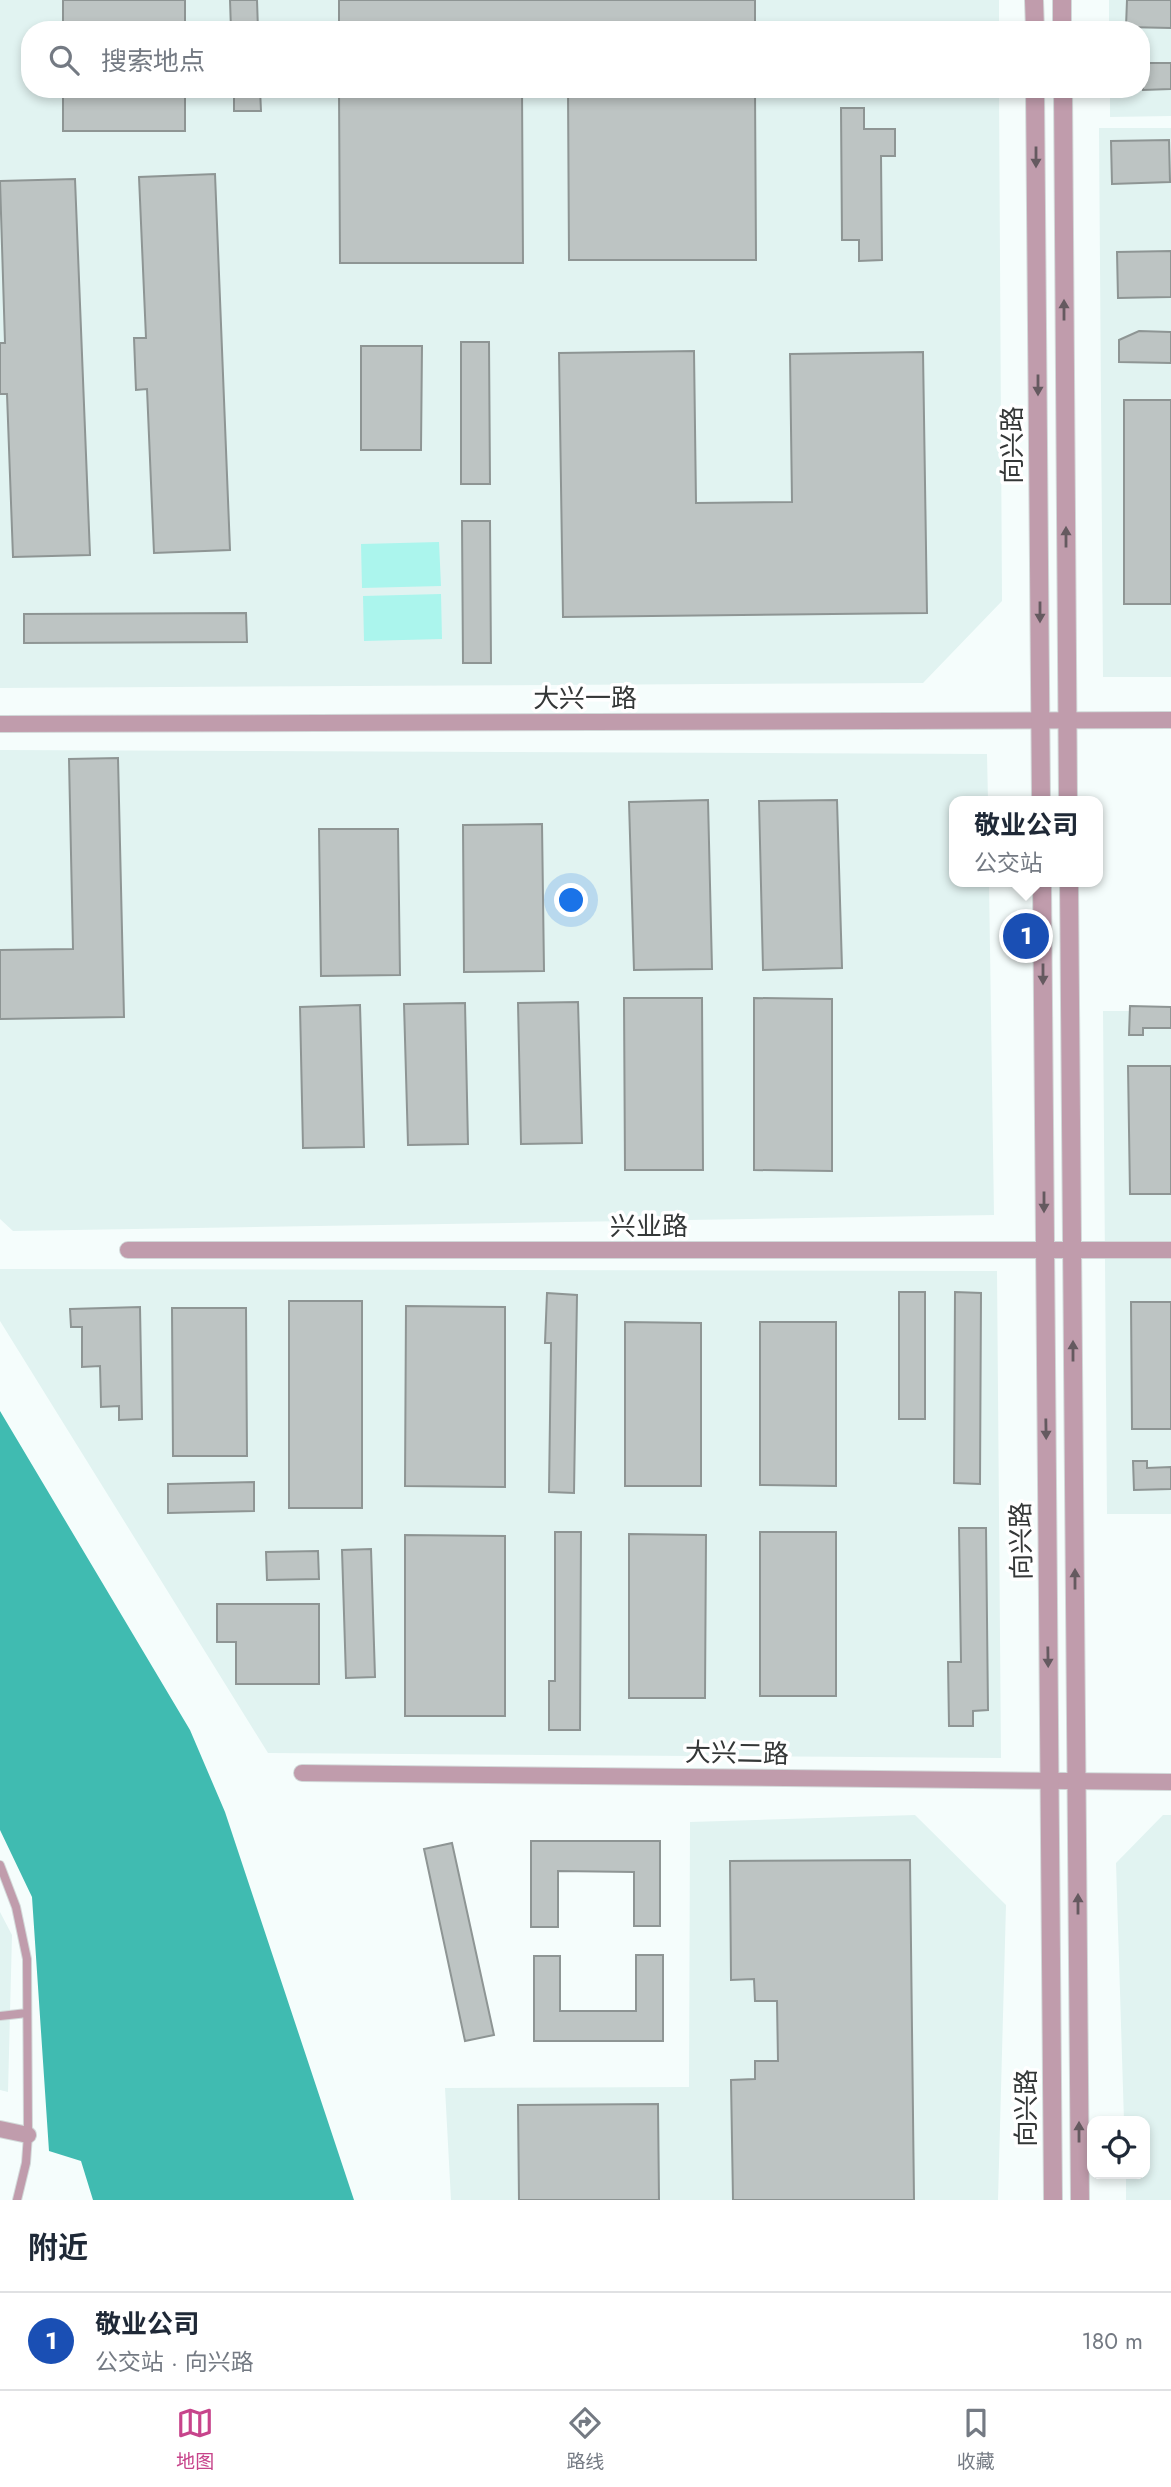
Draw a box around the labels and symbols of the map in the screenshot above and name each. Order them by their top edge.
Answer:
one-way arrow [1030,147,1042,169]
one-way arrow [1058,298,1070,320]
one-way arrow [1032,374,1043,396]
street label: 向兴路 [993,406,1031,484]
one-way arrow [1060,526,1072,548]
one-way arrow [1034,602,1045,624]
street label: 大兴一路 [533,679,637,717]
your location [554,883,588,917]
pin: 1 [1003,910,1049,962]
one-way arrow [1037,964,1048,986]
one-way arrow [1039,1191,1050,1213]
street label: 兴业路 [610,1207,688,1245]
one-way arrow [1067,1340,1079,1362]
one-way arrow [1041,1419,1052,1441]
street label: 向兴路 [1001,1502,1041,1580]
one-way arrow [1069,1568,1081,1590]
one-way arrow [1043,1646,1054,1668]
street label: 大兴二路 [685,1733,789,1773]
one-way arrow [1072,1893,1083,1915]
street label: 向兴路 [1007,2069,1045,2147]
one-way arrow [1073,2121,1085,2143]

